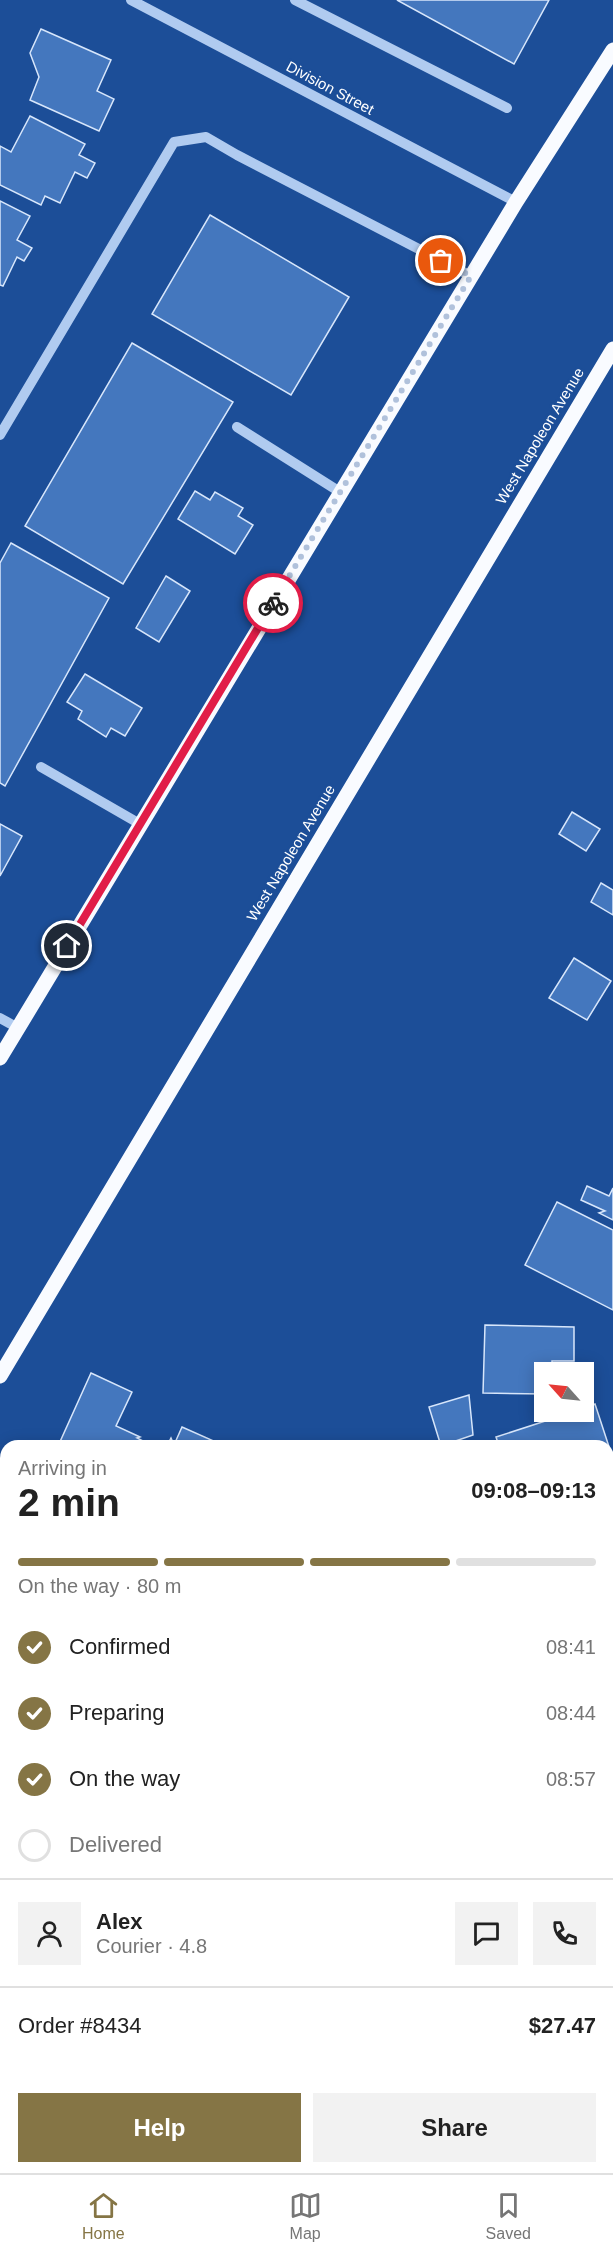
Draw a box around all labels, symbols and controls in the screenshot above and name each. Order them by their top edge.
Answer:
street label: Division Street [284,57,378,118]
pin [415,235,466,286]
icon: bag [424,244,457,277]
street label: West Napoleon Avenue [492,364,587,507]
courier [243,573,303,633]
icon: bike [257,587,290,620]
street label: West Napoleon Avenue [243,781,338,924]
pin [41,920,92,971]
icon: home [50,929,83,962]
north arrow [534,1362,594,1422]
map controls [534,1362,594,1422]
text: Arriving in [18,1457,107,1479]
text: 09:08–09:13 [471,1478,596,1503]
text: 2 min [18,1481,120,1524]
text: On the way · 80 m [18,1575,181,1597]
icon: check [18,1631,51,1664]
text: Confirmed [69,1634,170,1659]
text: 08:41 [546,1636,596,1658]
icon: check [18,1697,51,1730]
text: Preparing [69,1700,164,1725]
text: 08:44 [546,1702,596,1724]
icon: check [18,1763,51,1796]
text: On the way [69,1766,180,1791]
text: 08:57 [546,1768,596,1790]
text: Delivered [69,1832,162,1857]
button: person [18,1902,81,1965]
button: chat [455,1902,518,1965]
button: phone [533,1902,596,1965]
text: Alex [96,1909,142,1934]
text: Courier · 4.8 [96,1935,207,1957]
text: Order #8434 [18,2013,142,2038]
text: $27.47 [529,2013,596,2038]
button: Help [18,2093,301,2162]
button: Share [313,2093,596,2162]
tab: Home [82,2189,125,2243]
tab: Map [289,2189,322,2243]
tab: Saved [486,2189,531,2243]

